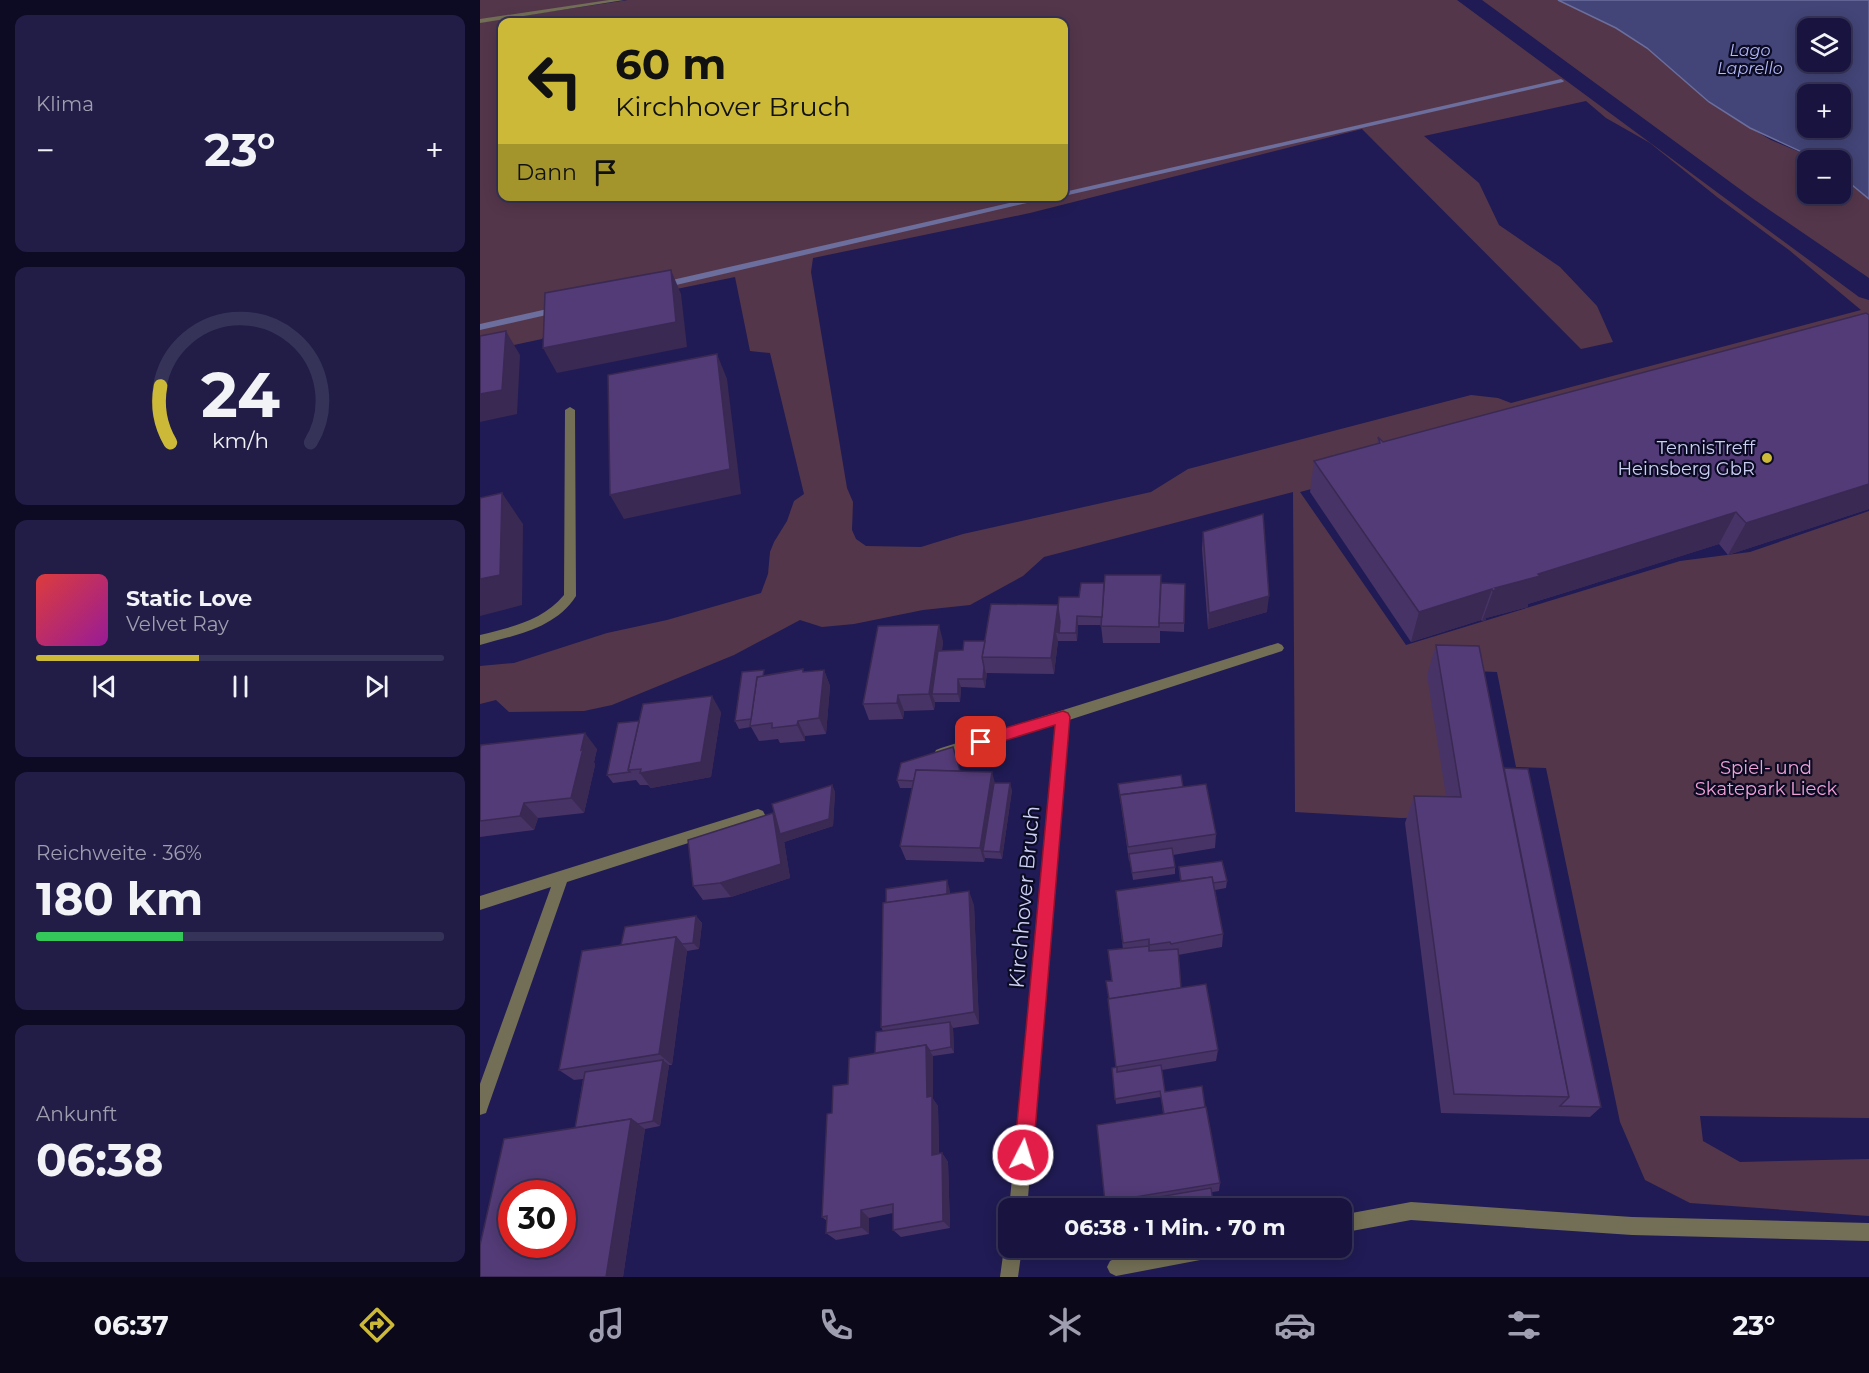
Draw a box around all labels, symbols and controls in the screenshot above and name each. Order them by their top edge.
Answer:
map controls [1797,18,1851,204]
button: layers [1797,18,1851,72]
text: 60 m [615,38,726,90]
water label: Lago Laprello [1717,41,1783,78]
icon: left [516,42,594,120]
button: + [1797,84,1851,138]
text: Kirchhover Bruch [615,90,851,123]
text: Klima [36,92,94,116]
text: 23° [204,122,276,177]
text: − [36,130,55,170]
text: + [425,130,444,170]
button: − [1797,150,1851,204]
icon: arrive [589,156,622,189]
text: Dann [516,159,577,186]
text: 24 [200,357,280,433]
text: km/h [211,428,269,454]
place label: TennisTreff Heinsberg GbR [1617,437,1756,480]
marker: TennisTreff Heinsberg GbR [1760,451,1774,465]
text: Static Love [126,585,252,612]
text: Velvet Ray [126,612,229,636]
icon: previous [88,670,121,703]
icon: pause [224,670,257,703]
icon: next [360,670,393,703]
pin [955,716,1006,767]
icon: arrive [964,725,997,758]
park label: Spiel- und Skatepark Lieck [1695,757,1837,800]
street label: Kirchhover Bruch [1004,804,1044,990]
text: Reichweite · 36% [36,841,202,865]
text: 180 km [36,871,203,926]
text: Ankunft [36,1102,117,1126]
position arrow [991,1123,1055,1187]
text: 06:38 [36,1132,163,1187]
speed limit sign: 30 [498,1180,576,1258]
text: 06:38 · 1 Min. · 70 m [1064,1214,1286,1241]
icon: directions [356,1304,398,1346]
icon: music [586,1304,628,1346]
icon: phone [815,1304,857,1346]
icon: climate [1044,1304,1086,1346]
icon: car [1274,1304,1316,1346]
icon: filters [1503,1304,1545,1346]
text: 06:37 [94,1309,169,1342]
text: 23° [1732,1309,1775,1342]

